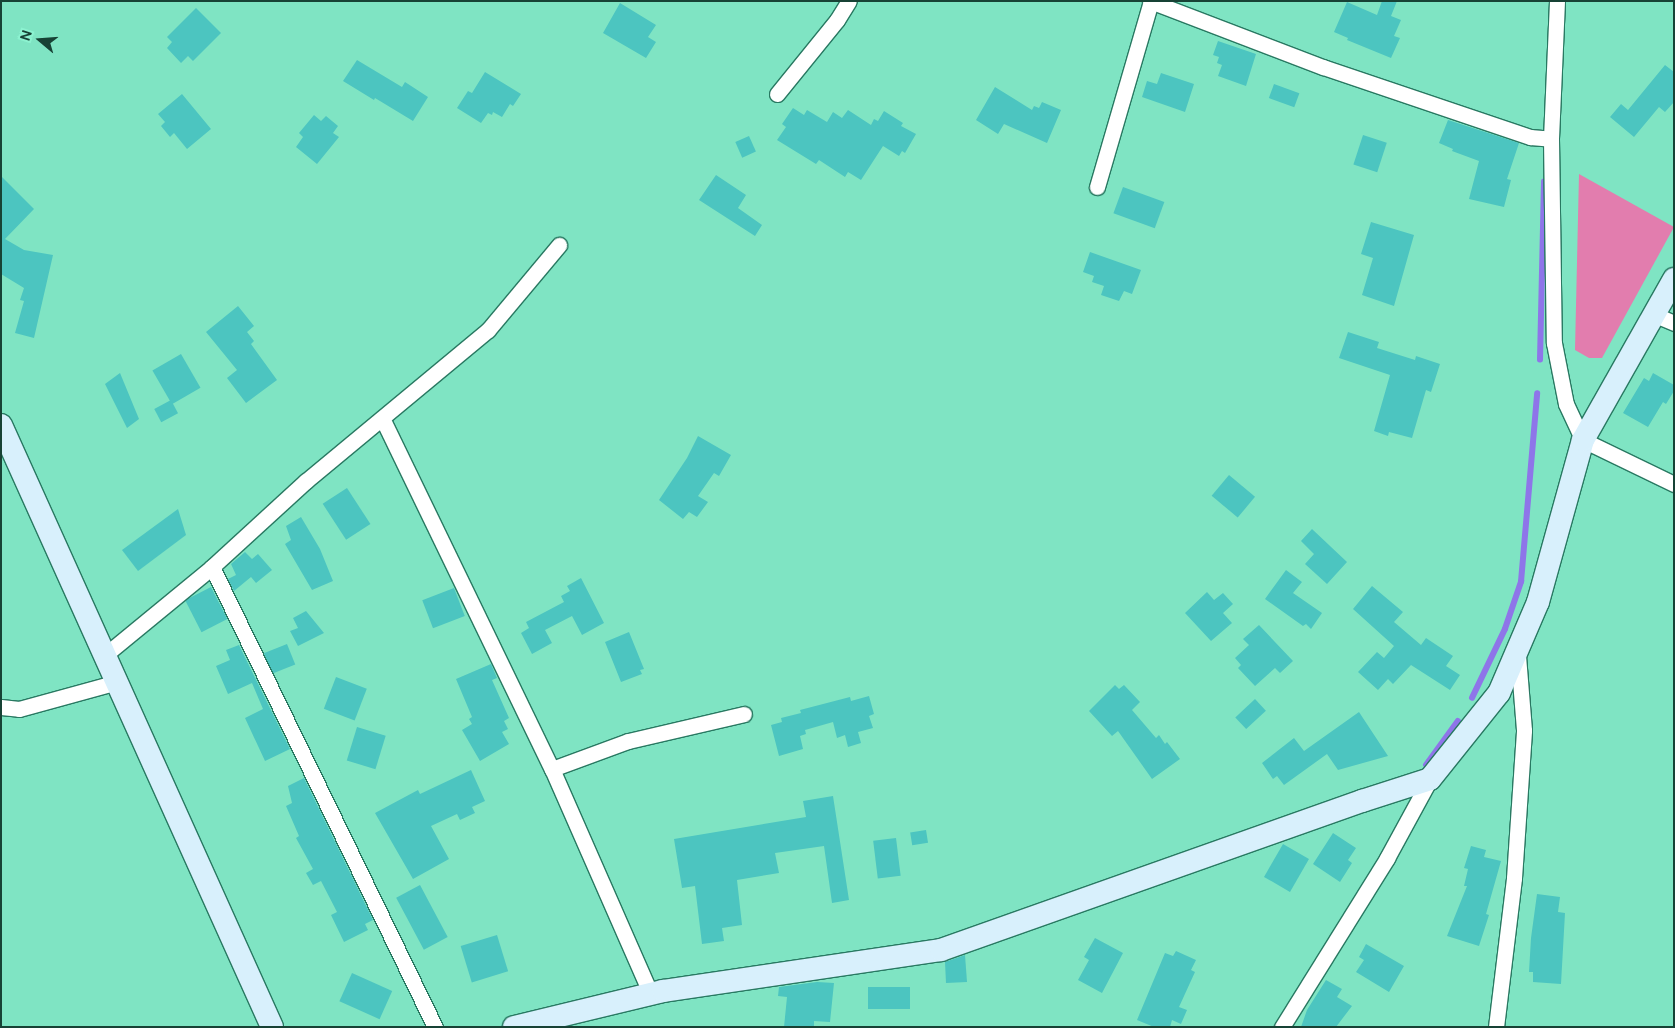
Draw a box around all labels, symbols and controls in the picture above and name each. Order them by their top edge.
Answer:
north arrow [15,15,65,65]
text: N [16,28,36,43]

